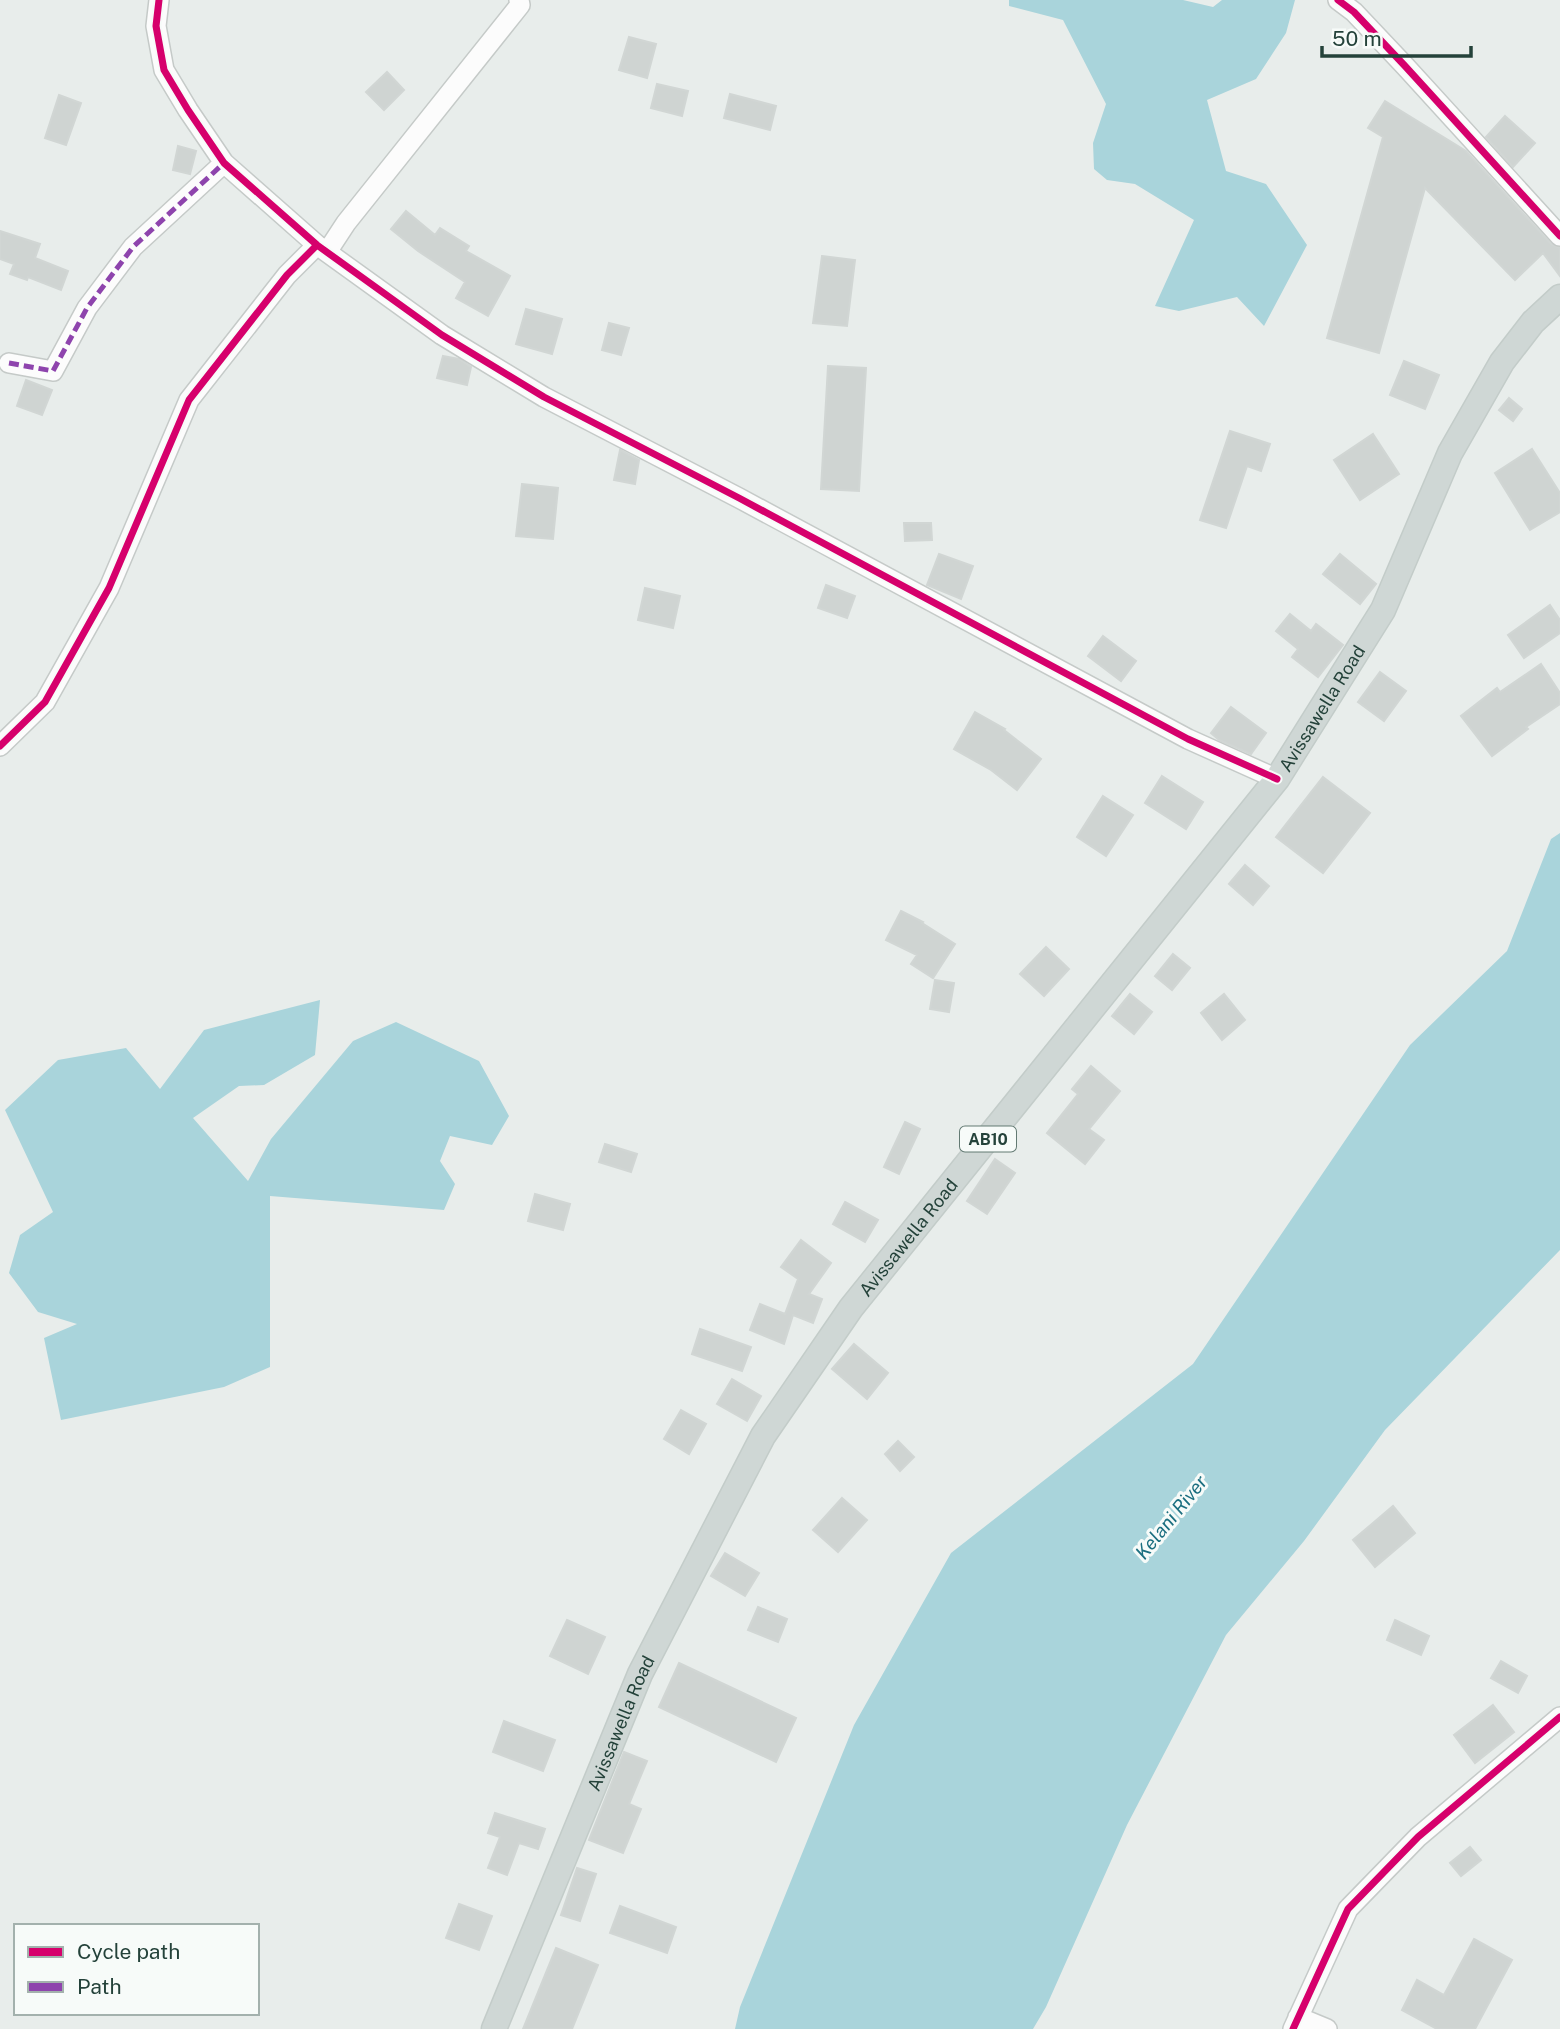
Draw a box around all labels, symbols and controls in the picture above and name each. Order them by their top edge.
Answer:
scale bar [1322,14,1471,58]
text: 50 m [1332,26,1382,51]
street label: Avissawella Road [1274,641,1369,775]
road number: AB10 [960,1126,1016,1152]
street label: Avissawella Road [854,1174,962,1300]
water label: Kelani River [1131,1470,1212,1563]
street label: Avissawella Road [583,1652,658,1794]
legend [14,1924,259,2015]
text: Cycle path [77,1939,180,1964]
text: Path [77,1974,122,1999]

